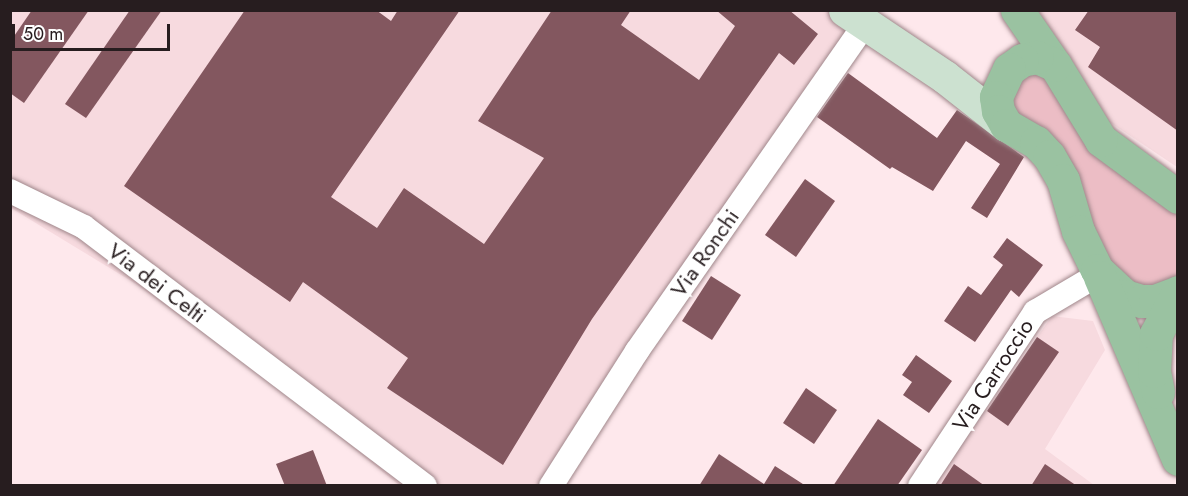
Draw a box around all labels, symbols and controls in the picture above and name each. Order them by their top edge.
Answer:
scale bar [15,12,172,50]
text: 50 m [23,21,63,47]
street label: Via Ronchi [665,204,745,302]
street label: Via dei Celti [103,238,211,328]
street label: Via Carroccio [947,314,1039,436]

